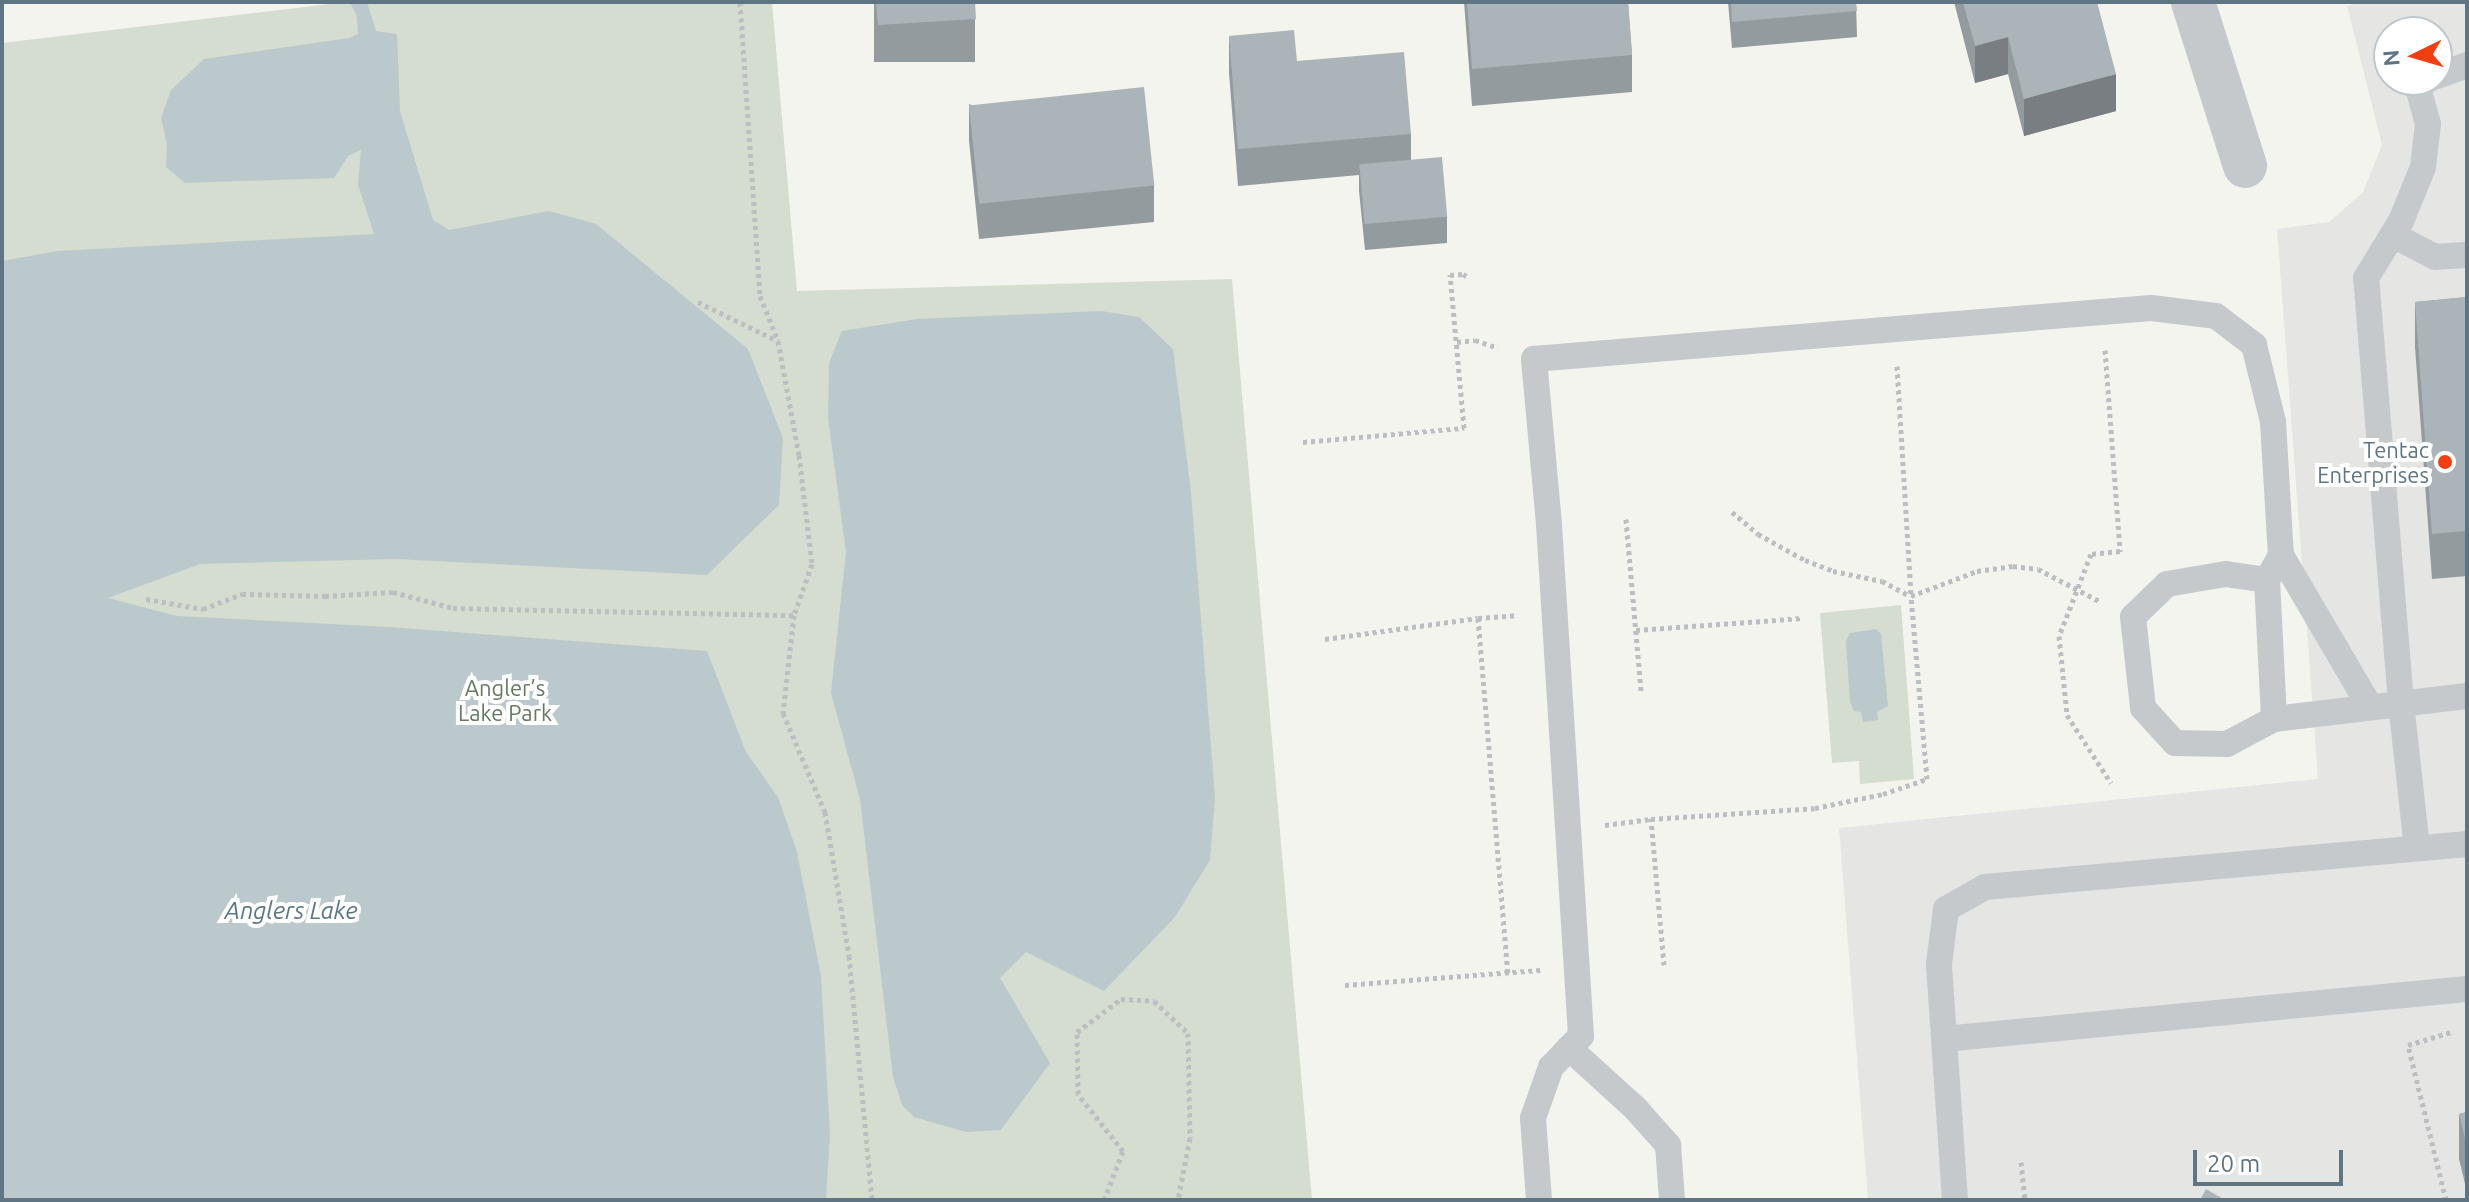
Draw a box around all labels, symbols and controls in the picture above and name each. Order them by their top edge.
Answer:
north arrow [2373,16,2453,96]
text: N [2377,49,2404,67]
place label: Tentac Enterprises [2317,436,2429,488]
marker: Tentac Enterprises [2436,453,2454,471]
park label: Angler’s Lake Park [458,674,552,726]
water label: Anglers Lake [225,897,357,925]
scale bar [2197,1134,2347,1184]
text: 20 m [2207,1150,2260,1177]

